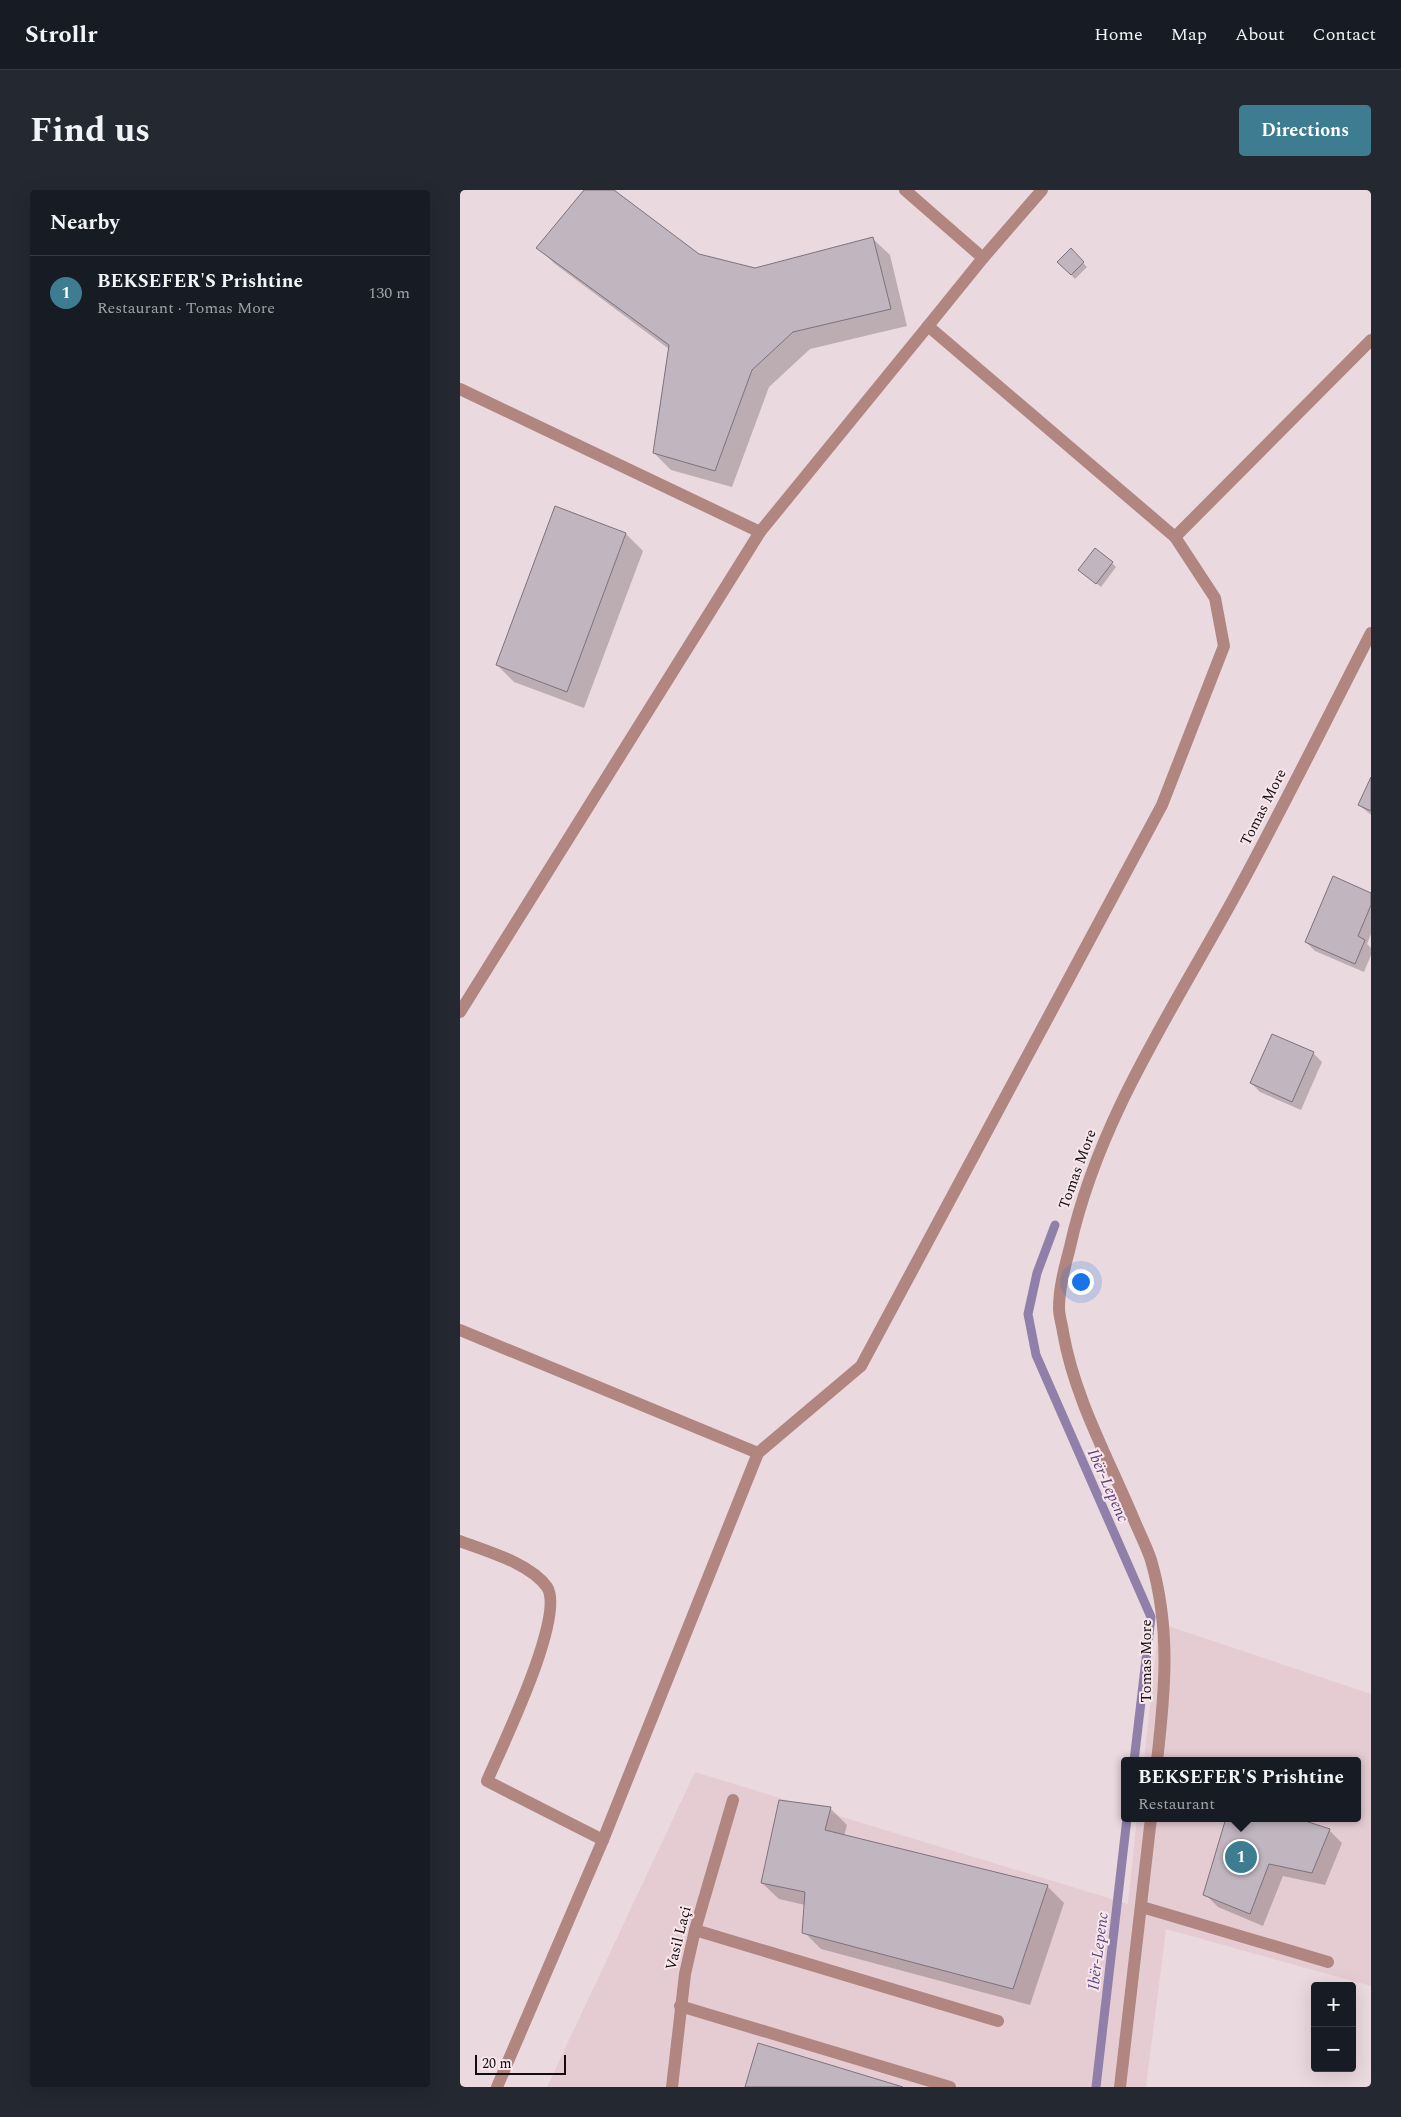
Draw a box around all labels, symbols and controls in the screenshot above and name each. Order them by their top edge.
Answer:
text: Strollr [25,17,97,53]
text: Home [1094,21,1143,48]
text: Map [1171,21,1207,48]
text: About [1235,21,1285,48]
text: Contact [1313,21,1376,48]
text: Find us [30,104,150,157]
button: Directions [1239,105,1371,156]
text: Nearby [50,207,120,239]
text: BEKSEFER'S Prishtine [97,267,303,296]
text: 1 [62,281,70,305]
text: 130 m [368,281,410,305]
text: Restaurant · Tomas More [97,296,275,320]
street label: Tomas More [1234,765,1293,850]
street label: Tomas More [1052,1126,1103,1212]
your location [1068,1269,1094,1295]
water label: Ibër-Lepenc [1081,1445,1135,1526]
street label: Tomas More [1135,1619,1158,1703]
popup [1121,1757,1361,1822]
text: BEKSEFER'S Prishtine [1138,1763,1344,1792]
text: Restaurant [1138,1792,1215,1816]
pin: 1 [1225,1838,1257,1876]
street label: Vasil Laçi [659,1903,698,1973]
water label: Ibër-Lepenc [1081,1911,1115,1991]
map controls [1311,1982,1356,2072]
button: + [1311,1982,1356,2027]
button: − [1311,2027,1356,2072]
scale bar [475,2052,566,2075]
text: 20 m [482,2053,512,2074]

